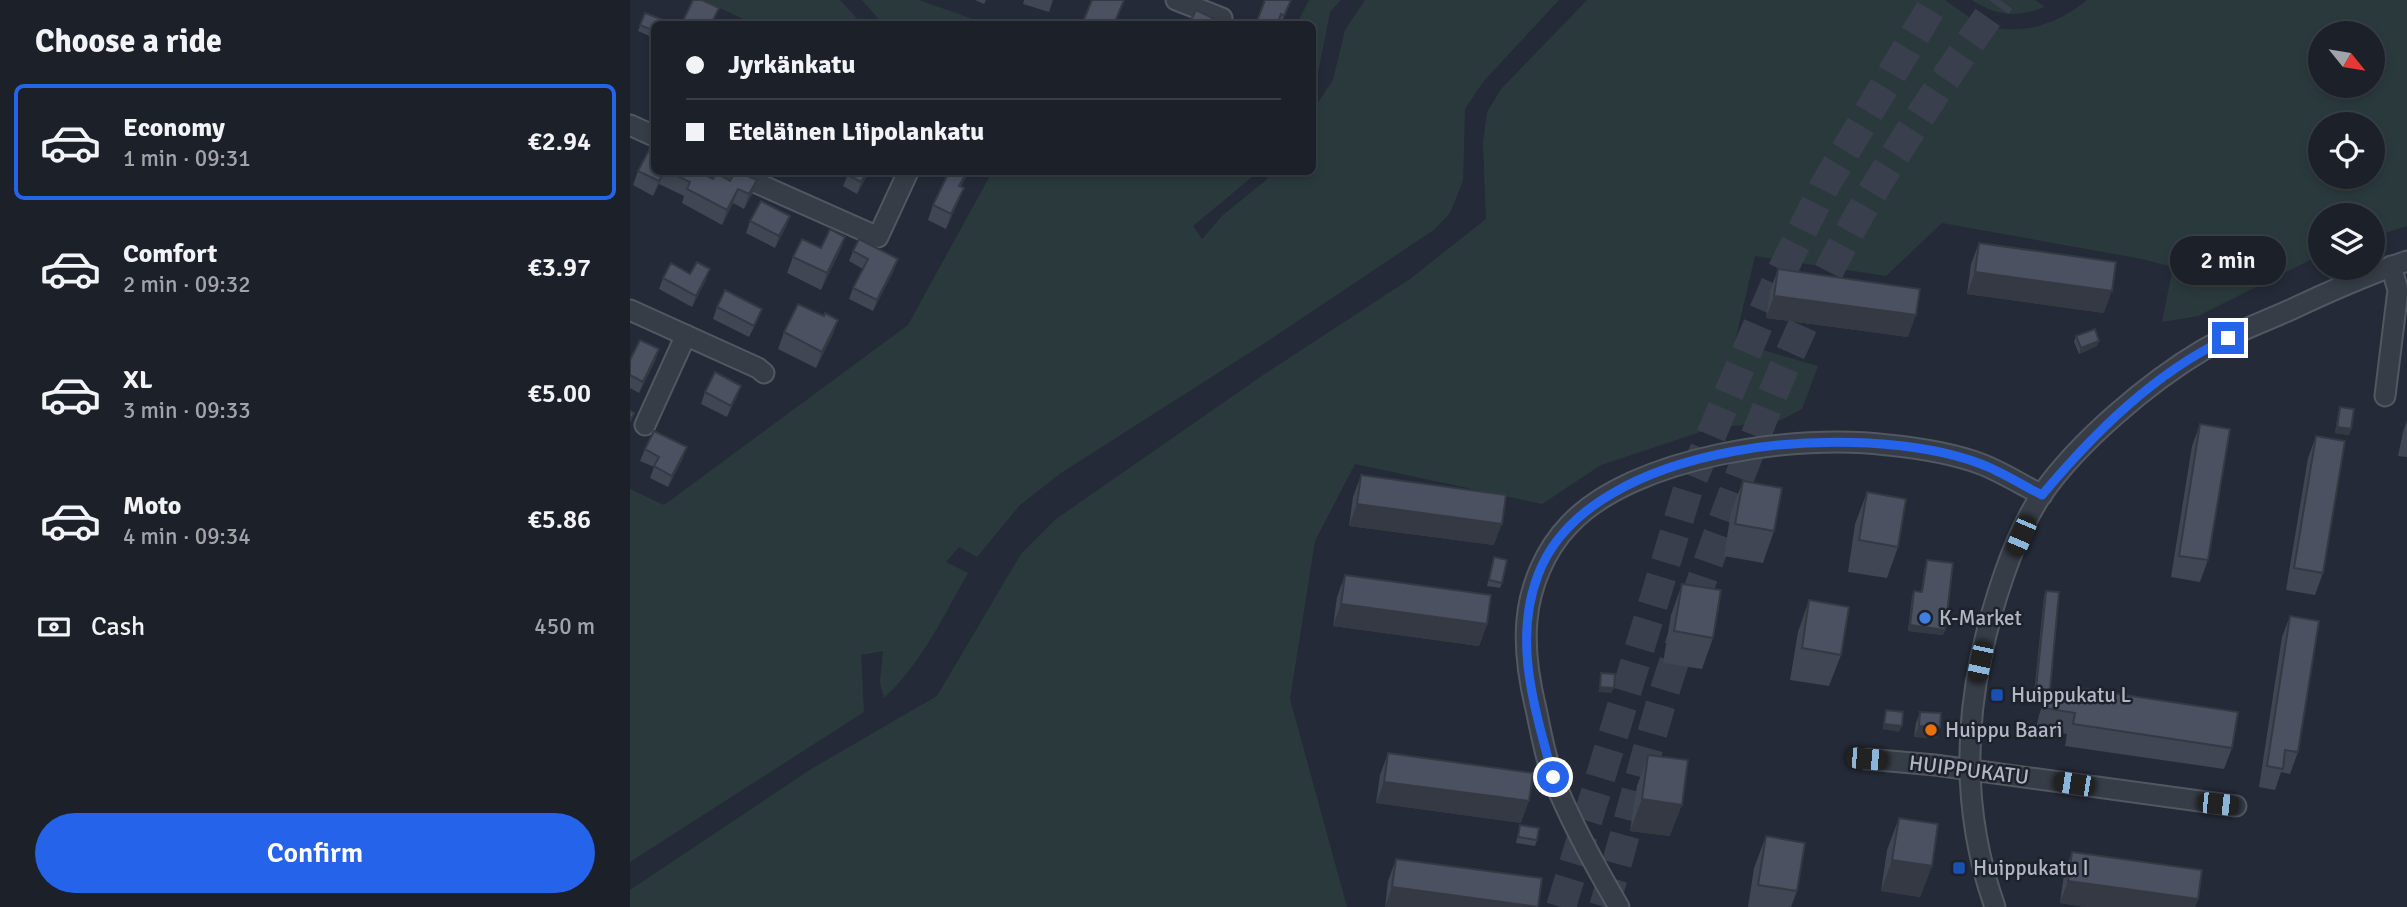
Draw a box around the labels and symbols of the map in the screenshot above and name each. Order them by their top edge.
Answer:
north arrow [2308,21,2385,98]
callout: 2 min [2170,236,2286,286]
route end [2212,322,2244,354]
car [2004,513,2039,559]
place label: K-Market [1939,605,2022,631]
marker: K-Market [1917,610,1933,626]
car [1966,639,1995,685]
place label: Huippukatu L [2011,682,2131,708]
marker: Huippukatu L [1989,687,2005,703]
place label: Huippu Baari [1945,717,2062,743]
marker: Huippu Baari [1923,722,1939,738]
car [1846,747,1889,771]
street label: HUIPPUKATU [1907,750,2031,790]
route start [1537,761,1569,793]
car [2052,770,2097,798]
car [2197,791,2240,817]
place label: Huippukatu I [1973,855,2089,881]
marker: Huippukatu I [1951,860,1967,876]

